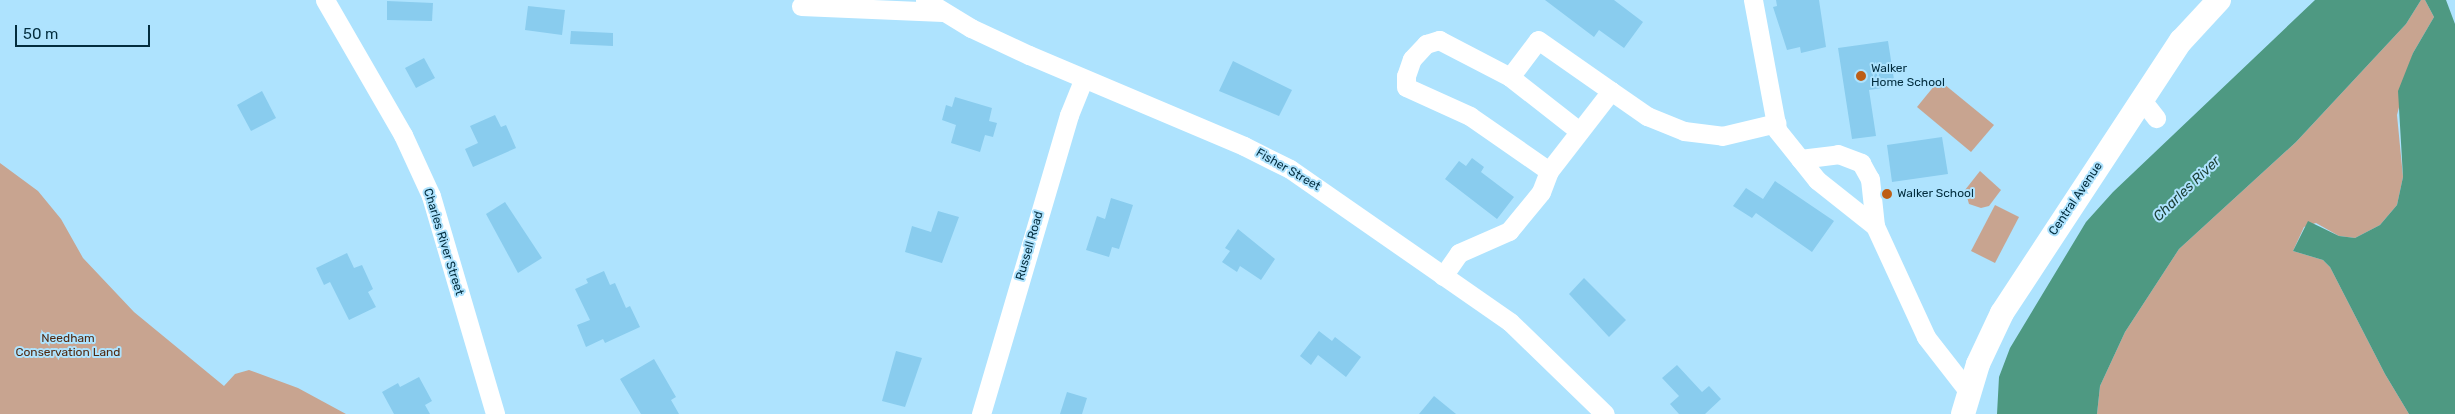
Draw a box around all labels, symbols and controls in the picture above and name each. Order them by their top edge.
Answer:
scale bar [18,15,152,47]
text: 50 m [23,25,58,43]
place label: Walker Home School [1871,62,1945,90]
marker: Walker Home School [1855,70,1867,82]
street label: Fisher Street [1253,146,1323,194]
water label: Charles River [2150,153,2224,225]
street label: Central Avenue [2046,160,2106,238]
street label: Charles River Street [420,187,466,297]
place label: Walker School [1897,187,1974,201]
marker: Walker School [1881,188,1893,200]
street label: Russell Road [1013,210,1047,282]
park label: Needham Conservation Land [15,332,121,360]

